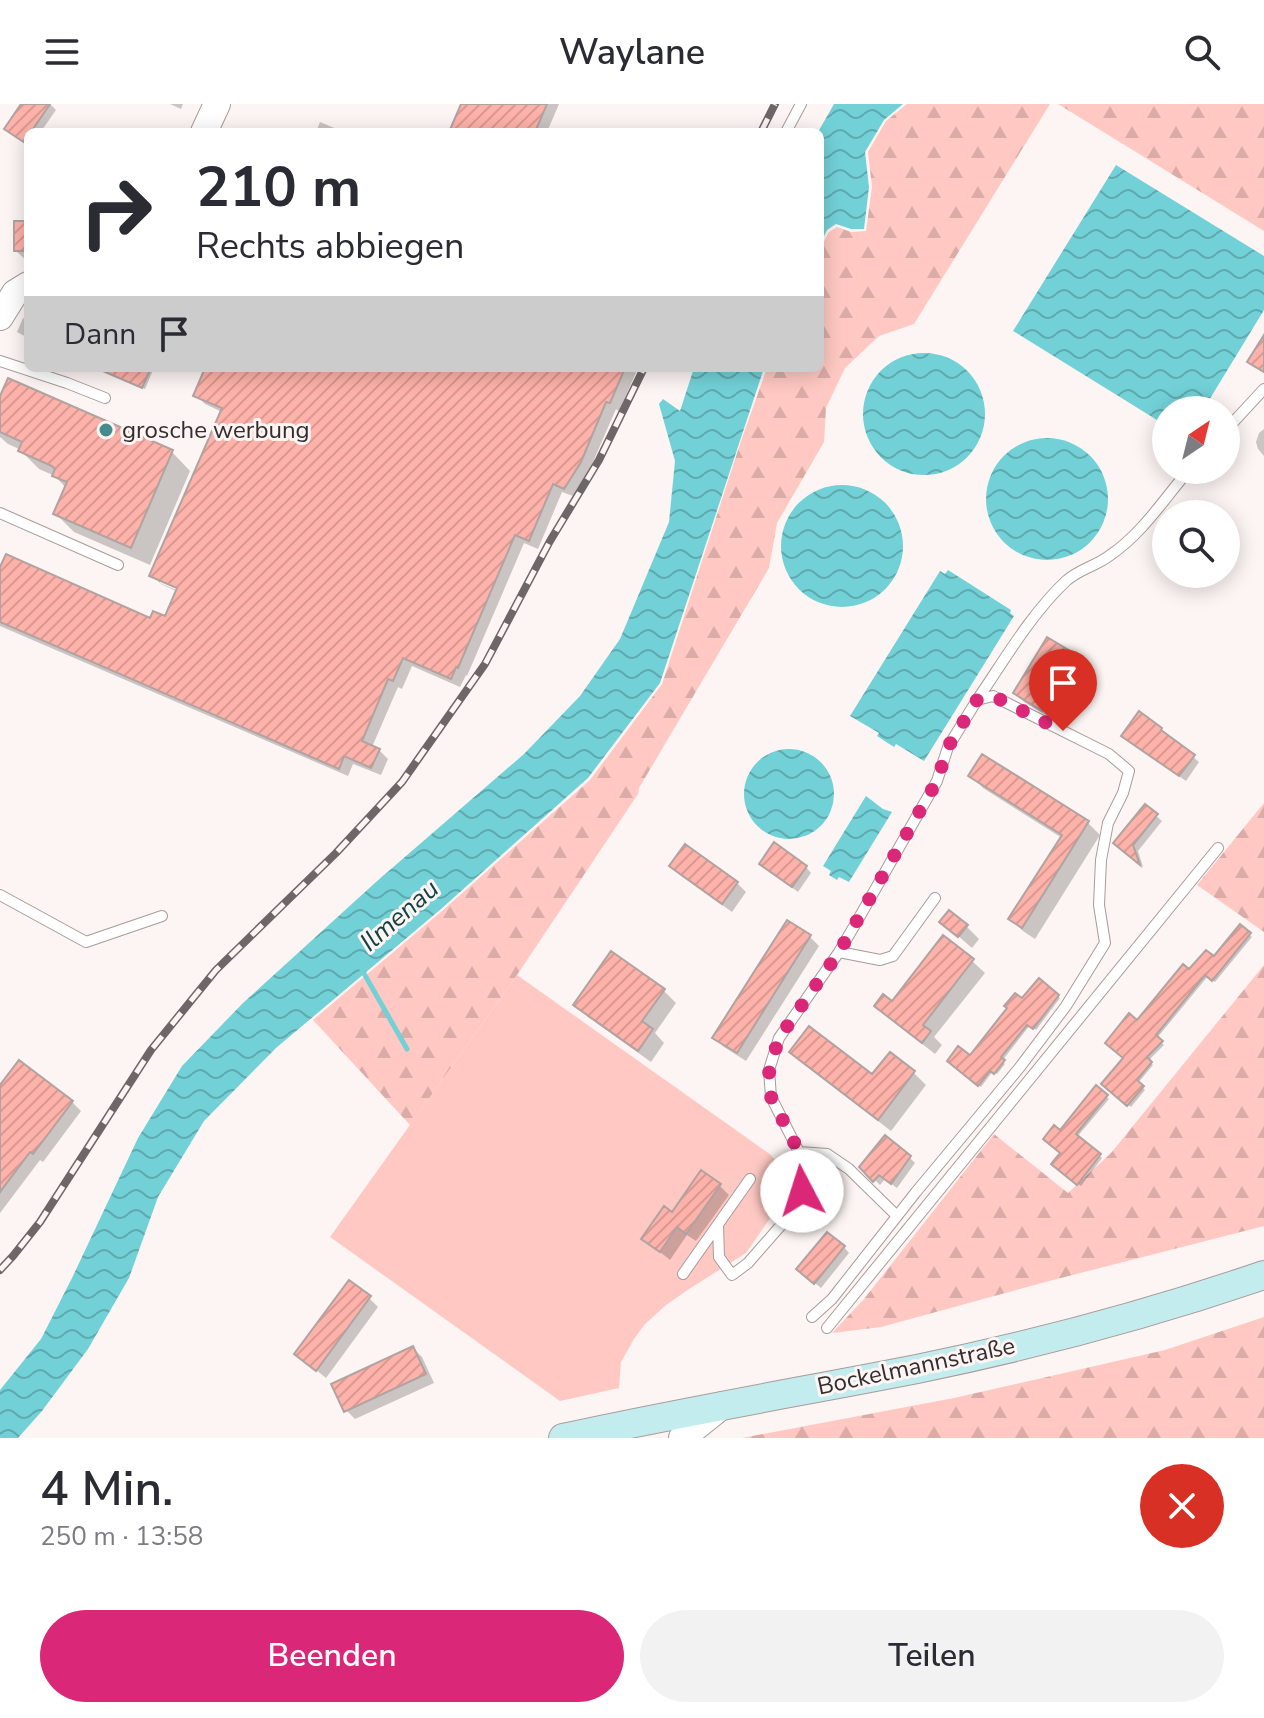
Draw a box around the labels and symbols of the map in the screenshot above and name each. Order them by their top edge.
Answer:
north arrow [1152,396,1240,484]
place label: grosche werbung [122,414,310,446]
marker: grosche werbung [97,421,115,439]
pin [1029,649,1097,731]
water label: Ilmenau [353,871,446,959]
position arrow [760,1149,844,1233]
street label: Bockelmannstraße [814,1329,1018,1403]

